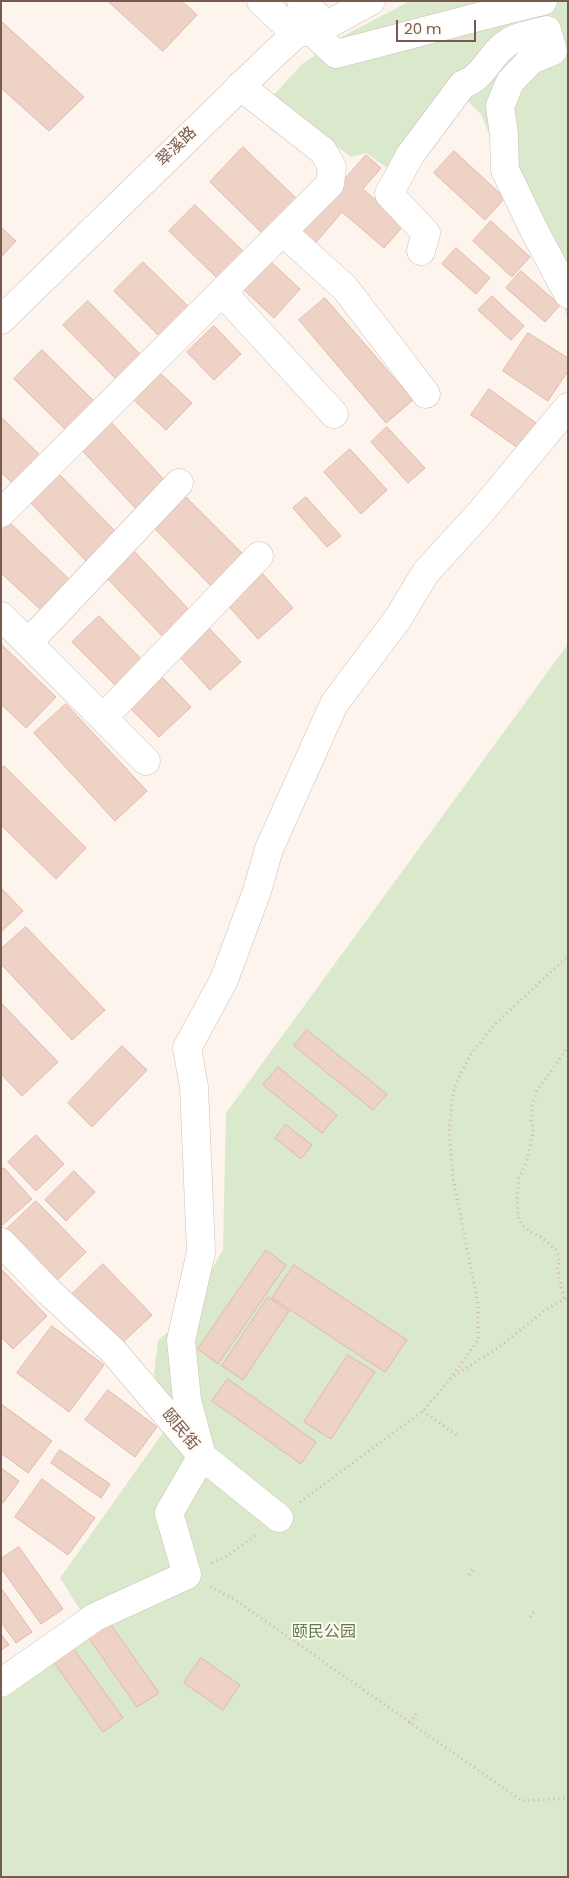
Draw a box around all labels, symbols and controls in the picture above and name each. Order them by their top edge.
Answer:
scale bar [399,10,479,42]
text: 20 m [404,18,442,39]
street label: 翠溪路 [153,123,201,171]
street label: 颐民街 [157,1405,203,1455]
park label: 颐民公园 [292,1623,356,1643]

